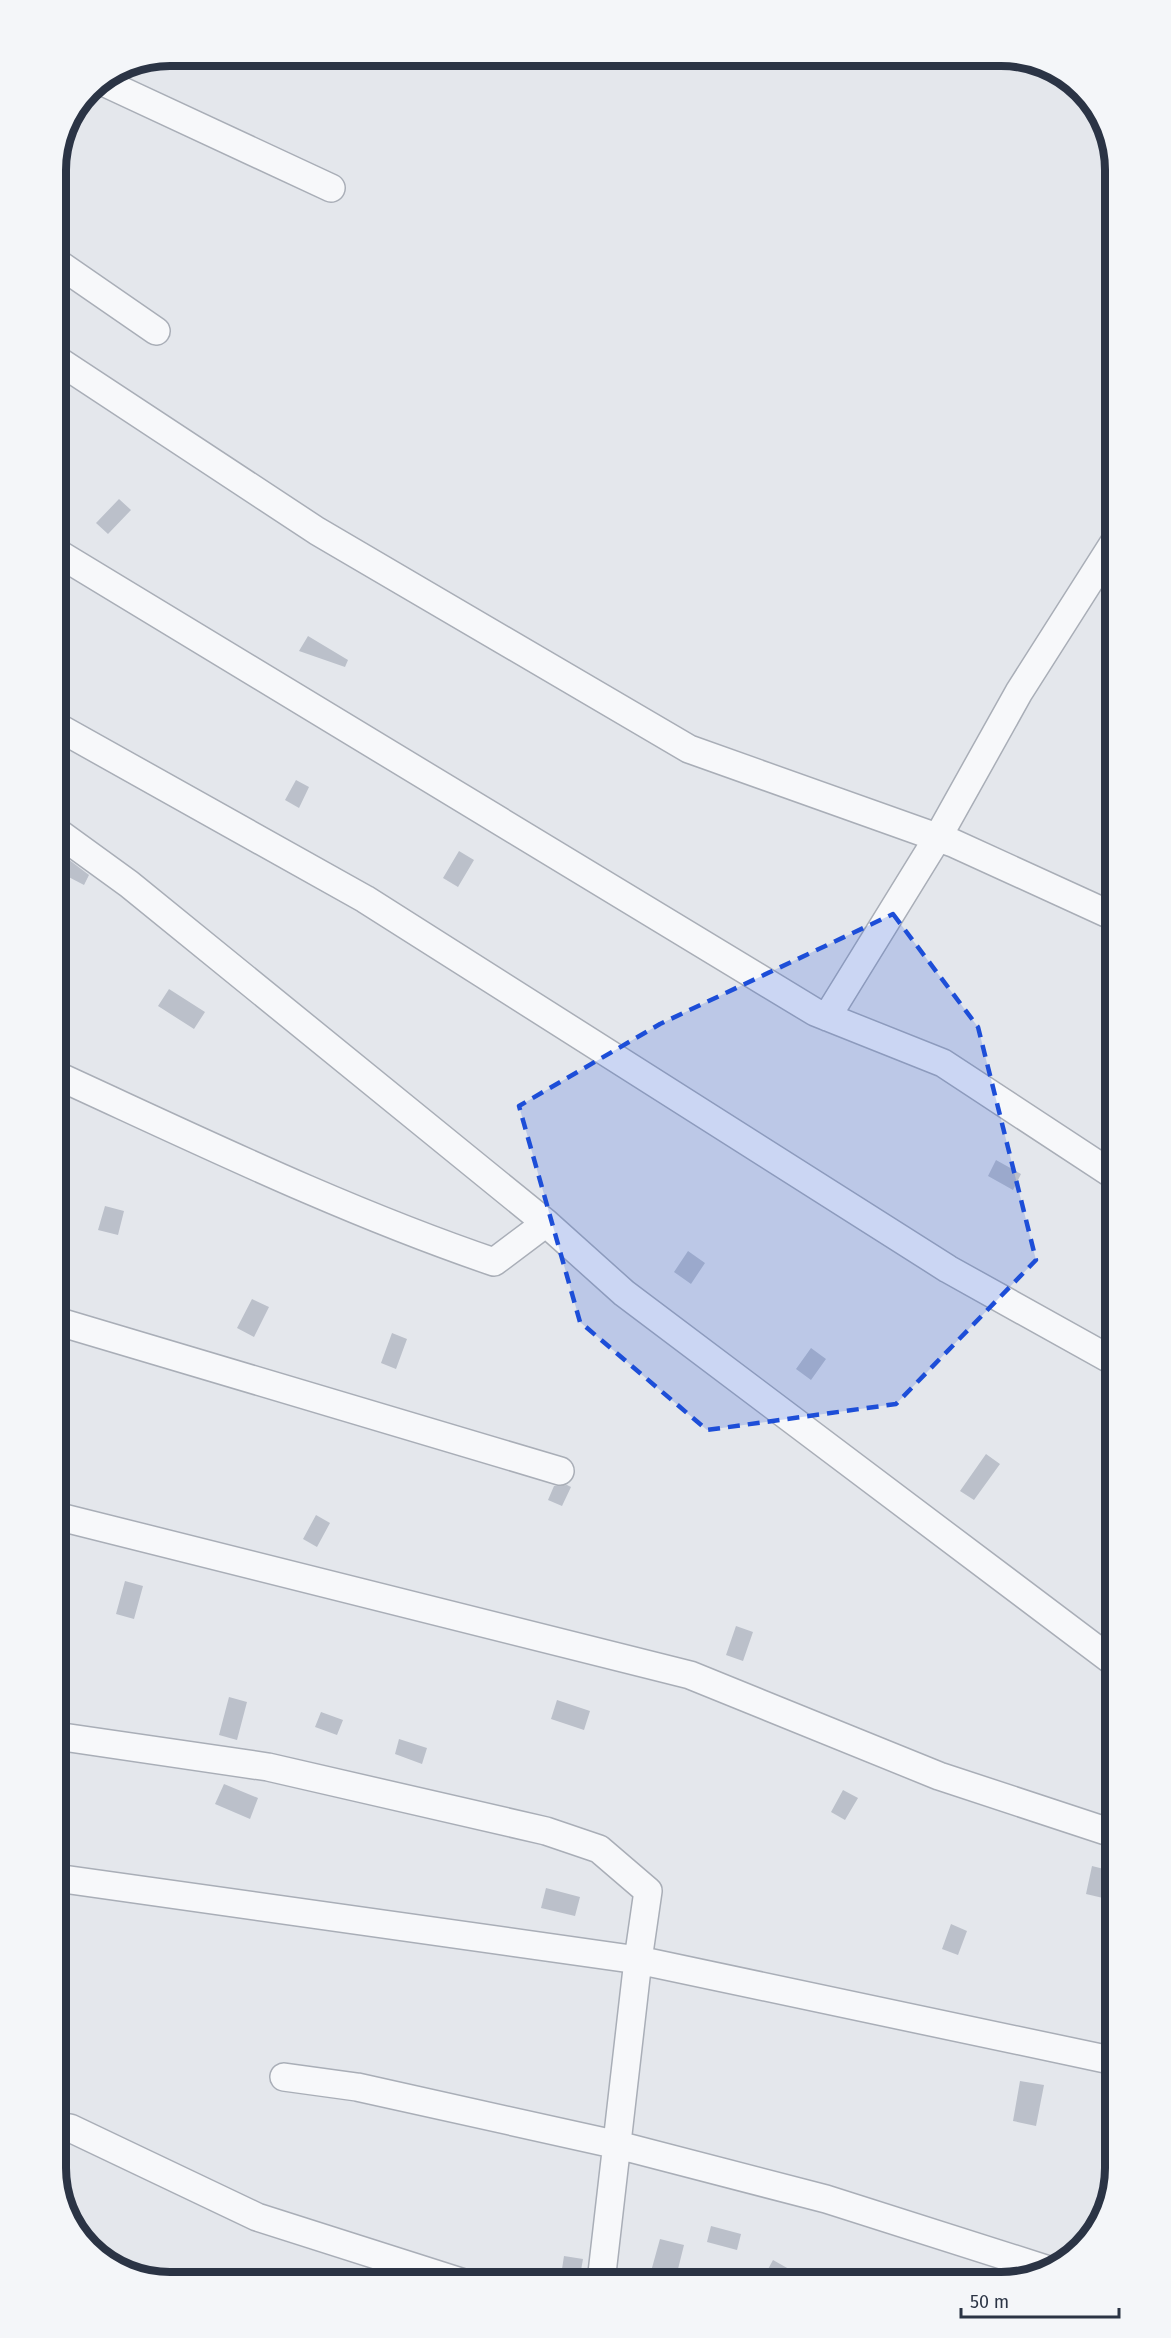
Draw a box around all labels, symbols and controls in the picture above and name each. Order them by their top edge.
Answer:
scale bar [961,2281,1118,2319]
text: 50 m [970,2291,1009,2313]

